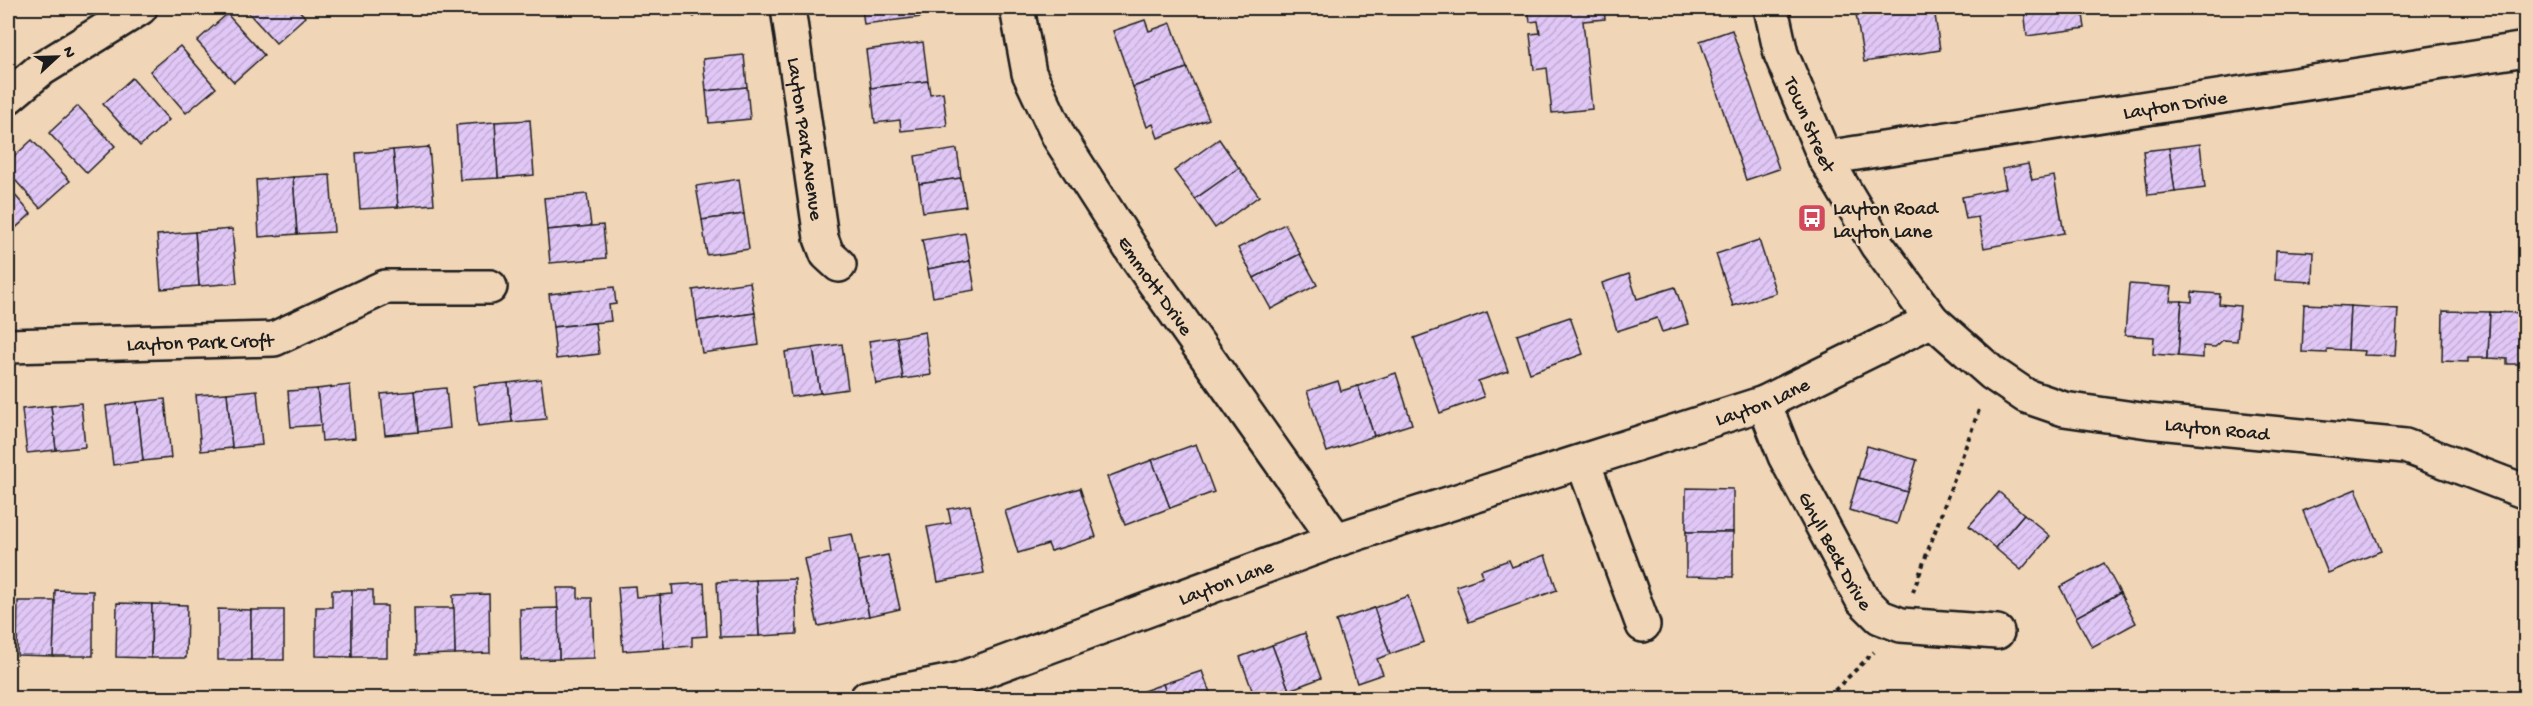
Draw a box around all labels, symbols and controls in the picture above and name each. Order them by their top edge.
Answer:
north arrow [27,27,87,87]
text: N [57,44,79,62]
street label: Layton Park Avenue [780,56,826,223]
street label: Town Street [1777,73,1840,179]
street label: Layton Drive [2122,88,2230,126]
place label: Layton Road Layton Lane [1833,199,1940,245]
bus stop icon: Layton Road Layton Lane [1796,202,1828,234]
street label: Emmott Drive [1111,233,1197,342]
street label: Layton Park Croft [126,331,275,358]
street label: Layton Lane [1713,374,1815,433]
street label: Layton Road [2164,415,2272,448]
street label: Ghyll Beck Drive [1791,489,1875,617]
street label: Layton Lane [1176,556,1278,612]

